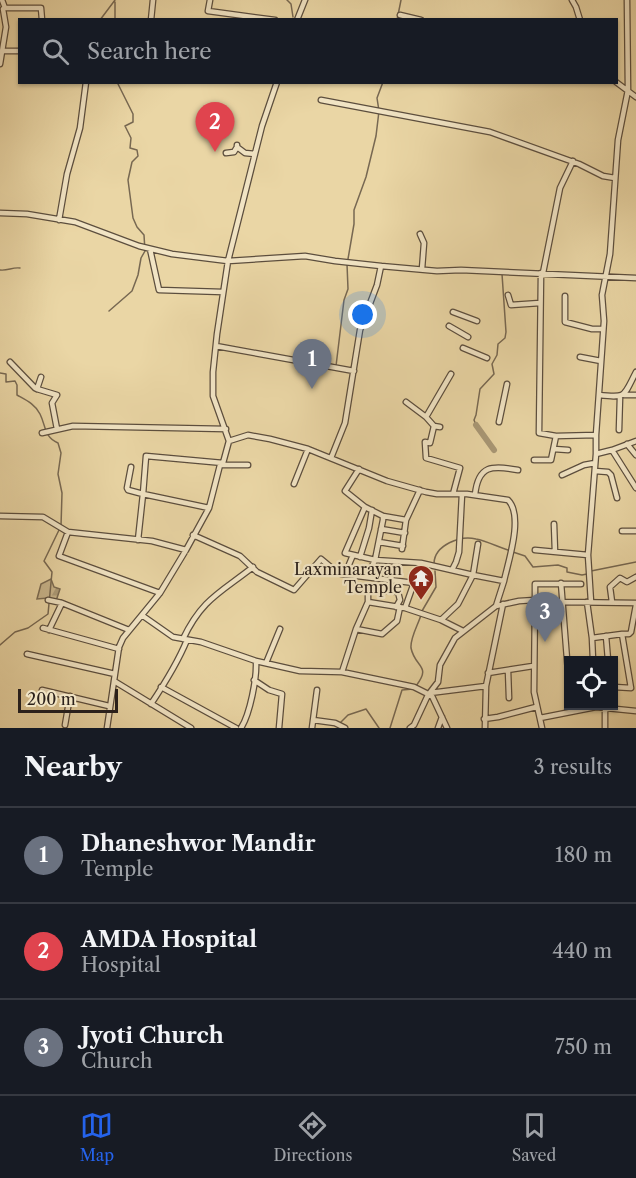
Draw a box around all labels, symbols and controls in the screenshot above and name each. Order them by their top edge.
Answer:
search box [18,18,618,84]
icon: search [39,35,72,68]
text: Search here [87,38,212,65]
pin: 2 [196,102,234,152]
your location [348,300,377,329]
pin: 1 [292,340,332,389]
place label: Laxminarayan Temple [294,559,402,597]
temple icon: Laxminarayan Temple [406,563,436,601]
pin: 3 [526,592,564,642]
map controls [564,656,618,710]
button: locate [564,656,618,710]
scale bar [18,686,118,714]
text: 200 m [27,689,76,709]
text: Nearby [24,751,122,783]
text: 3 results [534,755,612,779]
text: Dhaneshwor Mandir [81,830,315,857]
text: 1 [39,843,48,867]
text: 180 m [555,843,612,867]
text: Temple [81,857,153,881]
text: AMDA Hospital [81,926,257,953]
text: 2 [38,939,49,963]
text: 440 m [552,939,612,963]
text: Hospital [81,953,161,977]
text: Jyoti Church [81,1022,224,1049]
text: 3 [38,1035,49,1059]
text: 750 m [555,1035,612,1059]
text: Church [81,1049,152,1073]
tab: Map [80,1109,114,1165]
tab: Directions [273,1109,352,1165]
tab: Saved [512,1109,556,1165]

